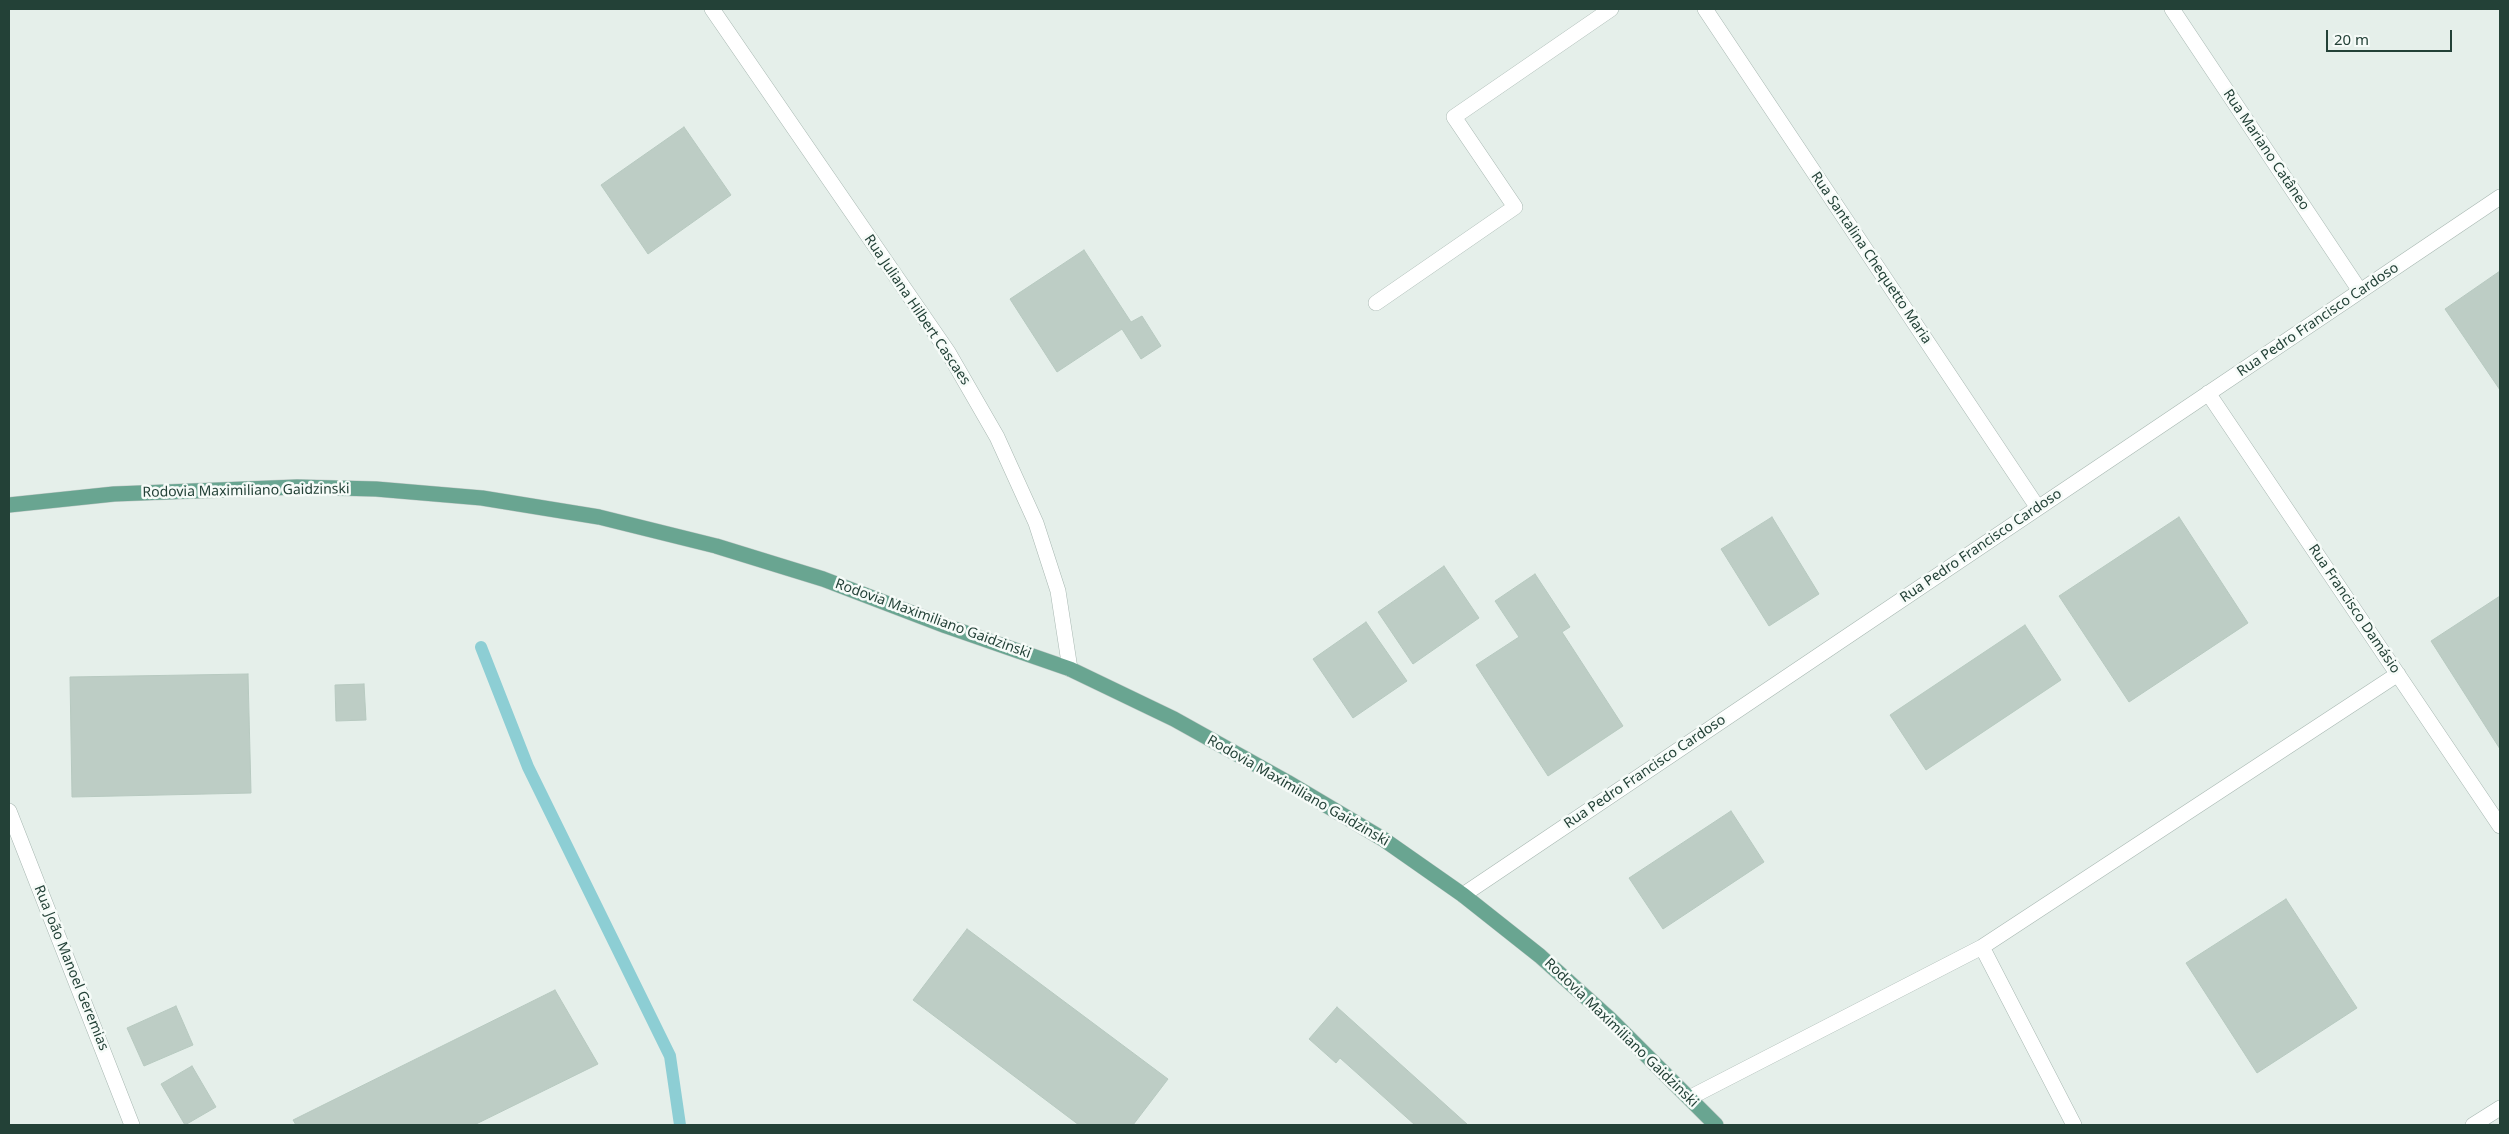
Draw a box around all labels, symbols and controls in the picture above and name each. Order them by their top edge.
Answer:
scale bar [2329,20,2455,52]
text: 20 m [2334,29,2369,49]
street label: Rua Mariano Catâneo [2219,86,2313,214]
street label: Rua Santalina Chequetto Maria [1807,169,1935,347]
street label: Rua Juliana Hilbert Cascaes [860,232,974,388]
street label: Rua Pedro Francisco Cardoso [2234,260,2402,380]
street label: Rodovia Maximiliano Gaidzinski [142,481,350,501]
street label: Rua Pedro Francisco Cardoso [1897,486,2065,606]
street label: Rua Francisco Damásio [2305,541,2403,677]
street label: Rodovia Maximiliano Gaidzinski [833,576,1033,662]
street label: Rua Pedro Francisco Cardoso [1561,712,1729,832]
street label: Rodovia Maximiliano Gaidzinski [1204,732,1392,850]
street label: Rua João Manoel Geremias [30,883,112,1053]
street label: Rodovia Maximiliano Gaidzinski [1541,955,1701,1111]

